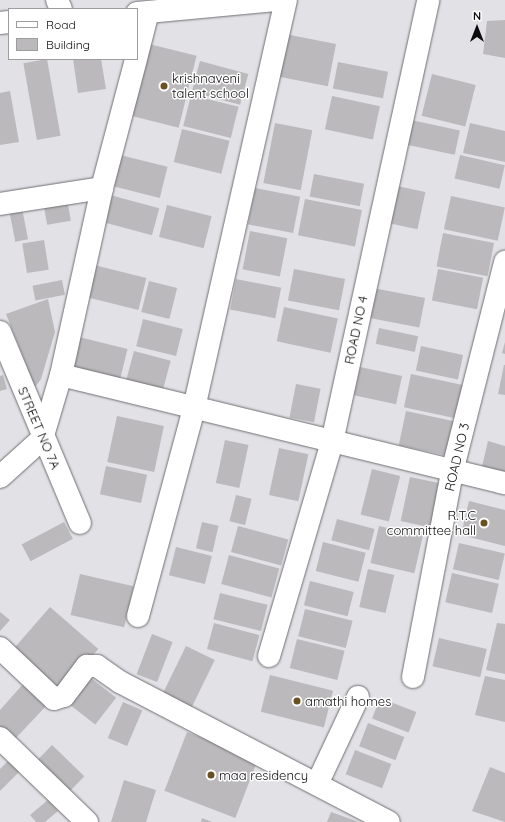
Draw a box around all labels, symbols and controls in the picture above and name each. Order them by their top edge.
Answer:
legend [8,8,138,60]
north arrow [457,8,497,48]
text: N [473,9,481,23]
text: Road [46,17,76,32]
text: Building [46,37,90,52]
place label: krishnaveni talent school [172,71,249,102]
marker: krishnaveni talent school [159,81,169,91]
street label: ROAD NO 4 [341,294,371,366]
street label: STREET NO 7A [15,384,63,472]
street label: ROAD NO 3 [442,421,472,493]
place label: R.T.C committee hall [387,508,476,539]
marker: R.T.C committee hall [479,518,489,528]
place label: amathi homes [305,693,391,709]
marker: amathi homes [292,696,302,706]
place label: maa residency [219,767,308,783]
marker: maa residency [206,770,216,780]

